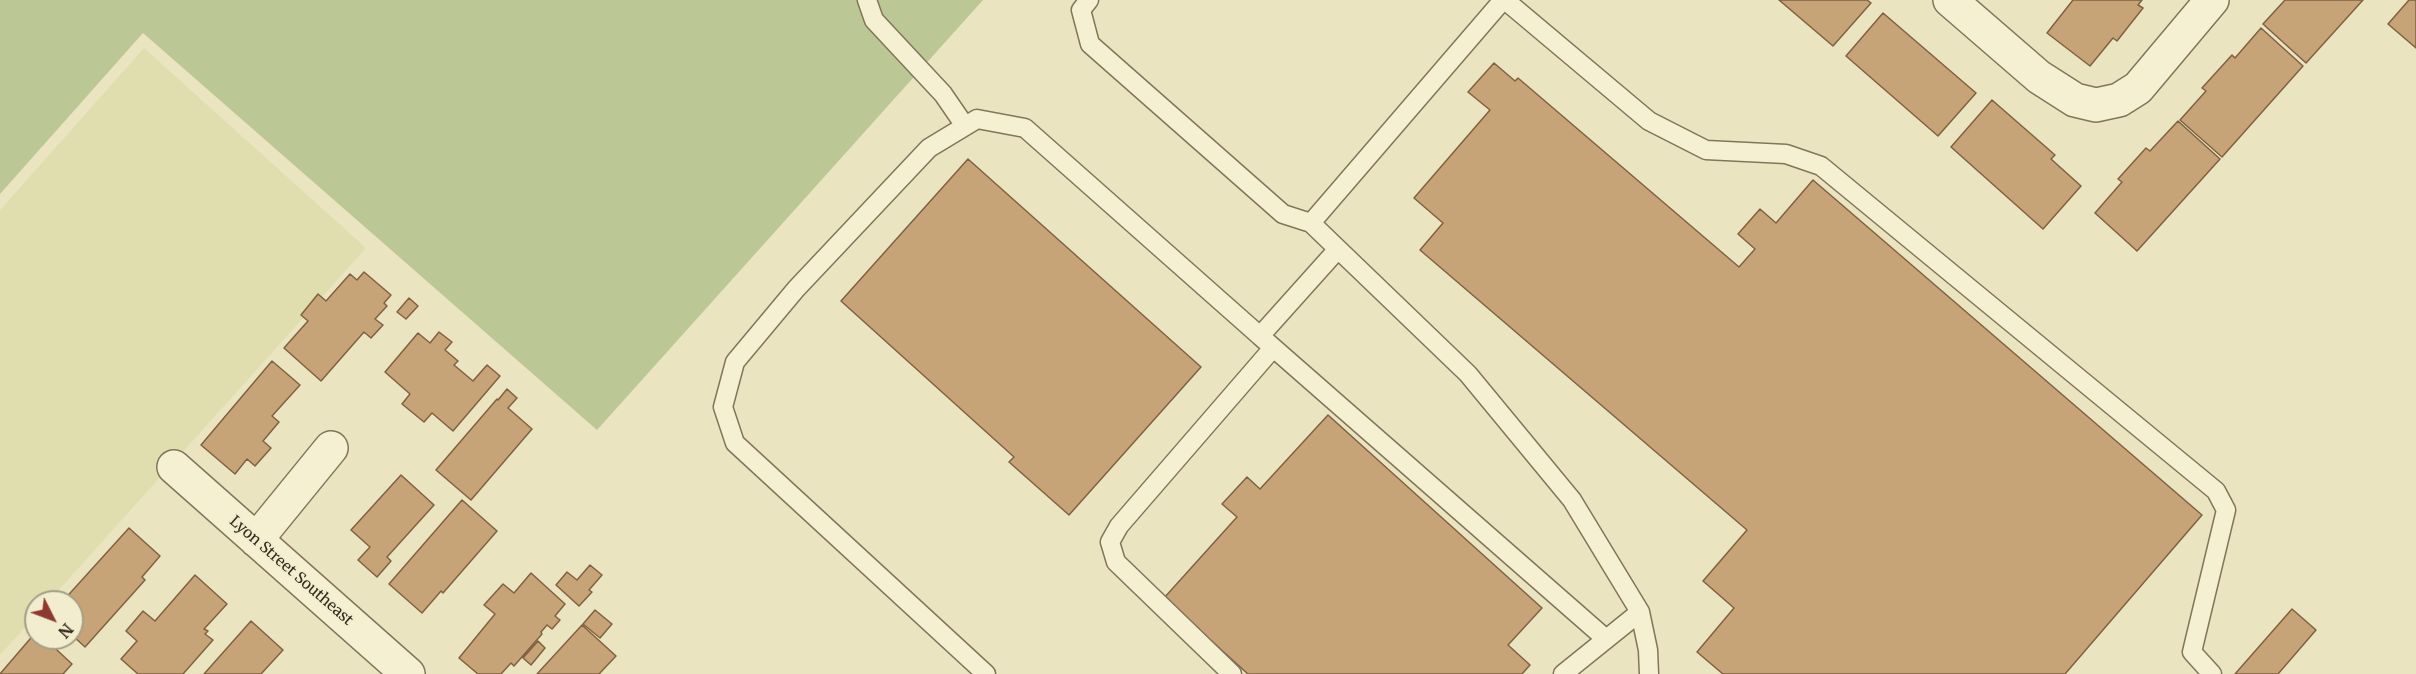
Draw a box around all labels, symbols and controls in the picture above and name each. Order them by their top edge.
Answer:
street label: Lyon Street Southeast [226,513,356,629]
north arrow [24,590,84,650]
text: N [54,619,78,642]

